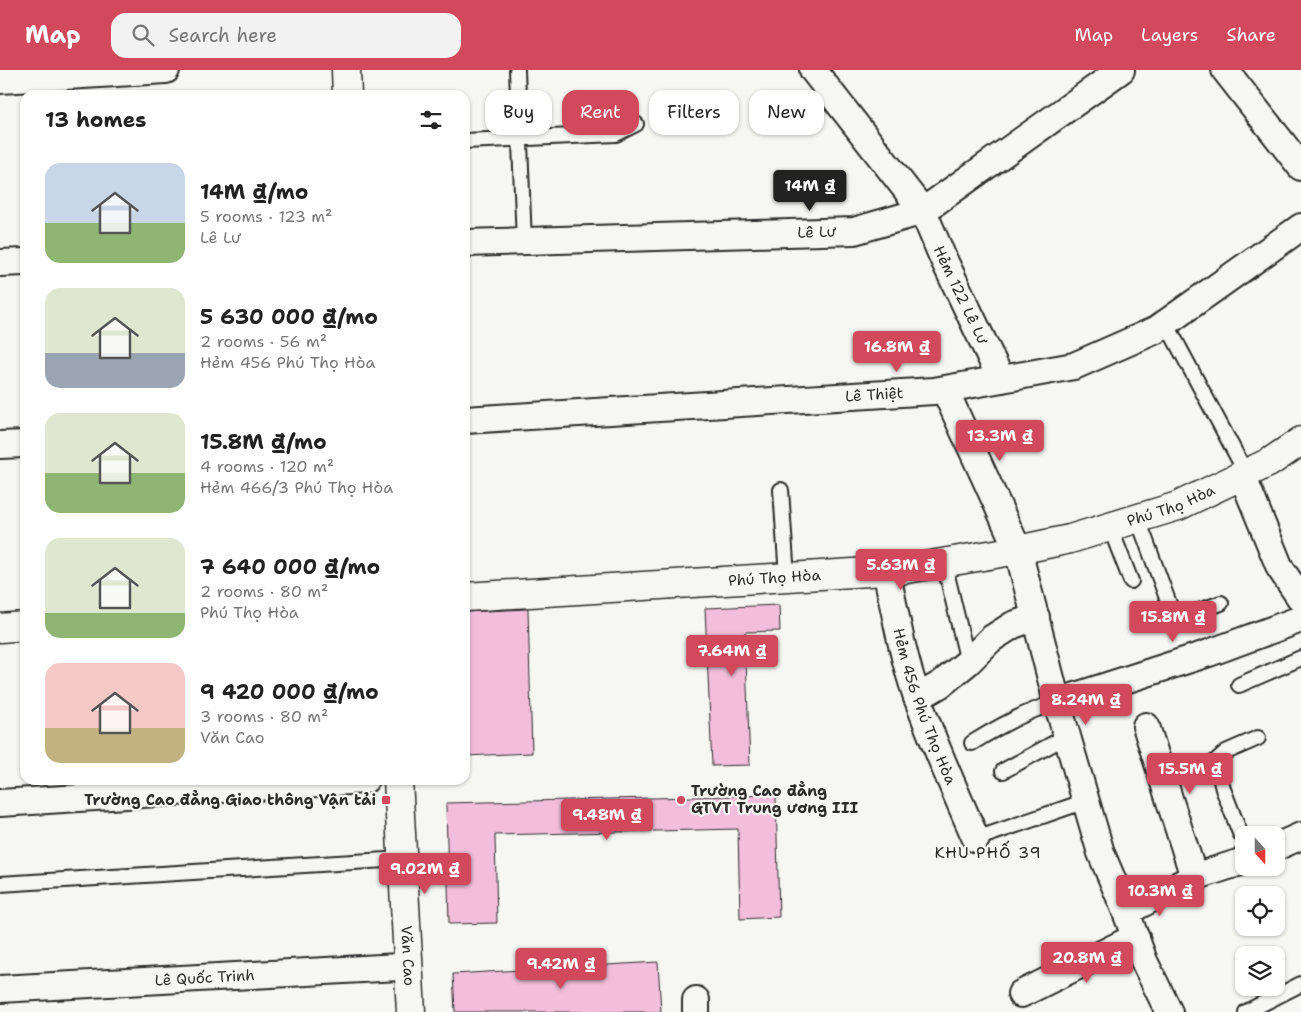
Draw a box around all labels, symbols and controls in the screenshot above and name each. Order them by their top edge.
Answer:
search box [111,13,461,58]
text: Map [25,19,81,51]
icon: search [129,21,157,49]
text: Search here [169,23,277,48]
text: Map [1075,23,1113,47]
text: Layers [1141,23,1198,47]
text: Share [1226,23,1276,47]
chip: Buy [485,90,552,135]
chip: Rent [562,90,639,135]
chip: Filters [649,90,739,135]
chip: New [749,90,824,135]
text: 13 homes [45,106,146,134]
icon: filters [417,106,445,134]
pin: 14M ₫ [775,170,845,212]
text: 14M ₫ [784,175,836,196]
text: 14M ₫/mo [200,178,308,206]
icon: home [85,183,145,243]
text: 5 rooms · 123 m² [200,206,332,227]
street label: Lê Lư [797,222,837,243]
text: Lê Lư [200,227,241,248]
street label: Hẻm 122 Lê Lư [929,243,993,348]
text: 5 630 000 ₫/mo [200,303,378,331]
icon: home [85,308,145,368]
pin: 16.8M ₫ [851,330,943,373]
text: 2 rooms · 56 m² [200,331,327,352]
text: 16.8M ₫ [864,336,930,357]
text: Hẻm 456 Phú Thọ Hòa [200,352,375,373]
street label: Lê Thiệt [844,383,904,406]
pin: 13.3M ₫ [954,420,1046,462]
text: 13.3M ₫ [967,425,1033,446]
text: 15.8M ₫/mo [200,428,327,456]
icon: home [85,433,145,493]
text: 4 rooms · 120 m² [200,456,334,477]
text: Hẻm 466/3 Phú Thọ Hòa [200,477,393,498]
street label: Phú Thọ Hòa [1124,480,1219,531]
pin: 5.63M ₫ [855,548,947,591]
text: 7 640 000 ₫/mo [200,553,380,581]
text: 5.63M ₫ [867,554,935,575]
icon: home [85,558,145,618]
street label: Phú Thọ Hòa [728,565,822,591]
text: 2 rooms · 80 m² [200,581,328,602]
pin: 15.8M ₫ [1127,600,1219,643]
text: Phú Thọ Hòa [200,602,299,623]
text: 15.8M ₫ [1140,606,1206,627]
street label: Hẻm 456 Phú Thọ Hòa [888,626,961,788]
pin: 7.64M ₫ [686,634,778,677]
text: 7.64M ₫ [697,640,767,661]
text: 9 420 000 ₫/mo [200,678,379,706]
icon: home [85,683,145,743]
pin: 8.24M ₫ [1040,684,1132,726]
text: 8.24M ₫ [1051,689,1121,710]
text: 3 rooms · 80 m² [200,706,328,727]
text: Văn Cao [200,727,264,748]
pin: 15.5M ₫ [1144,752,1236,795]
text: 15.5M ₫ [1158,758,1222,779]
place label: Trường Cao đẳng GTVT Trung ương III [691,781,858,818]
place label: Trường Cao đẳng Giao thông Vận tải [84,790,376,810]
marker: Trường Cao đẳng Giao thông Vận tải [380,794,392,806]
marker: Trường Cao đẳng GTVT Trung ương III [675,794,687,806]
pin: 9.48M ₫ [561,798,653,841]
text: 9.48M ₫ [572,804,642,825]
north arrow [1235,826,1285,876]
map controls [1235,826,1285,996]
district label: KHU PHỐ 39 [934,840,1042,863]
pin: 9.02M ₫ [379,852,471,895]
text: 9.02M ₫ [390,858,460,879]
pin: 10.3M ₫ [1114,874,1206,917]
text: 10.3M ₫ [1127,880,1193,901]
button: locate [1235,886,1285,936]
street label: Văn Cao [396,925,420,986]
pin: 20.8M ₫ [1041,942,1133,984]
button: layers [1235,946,1285,996]
text: 20.8M ₫ [1052,947,1122,968]
pin: 9.42M ₫ [515,948,607,990]
text: 9.42M ₫ [526,953,596,974]
street label: Lê Quốc Trinh [154,965,255,990]

